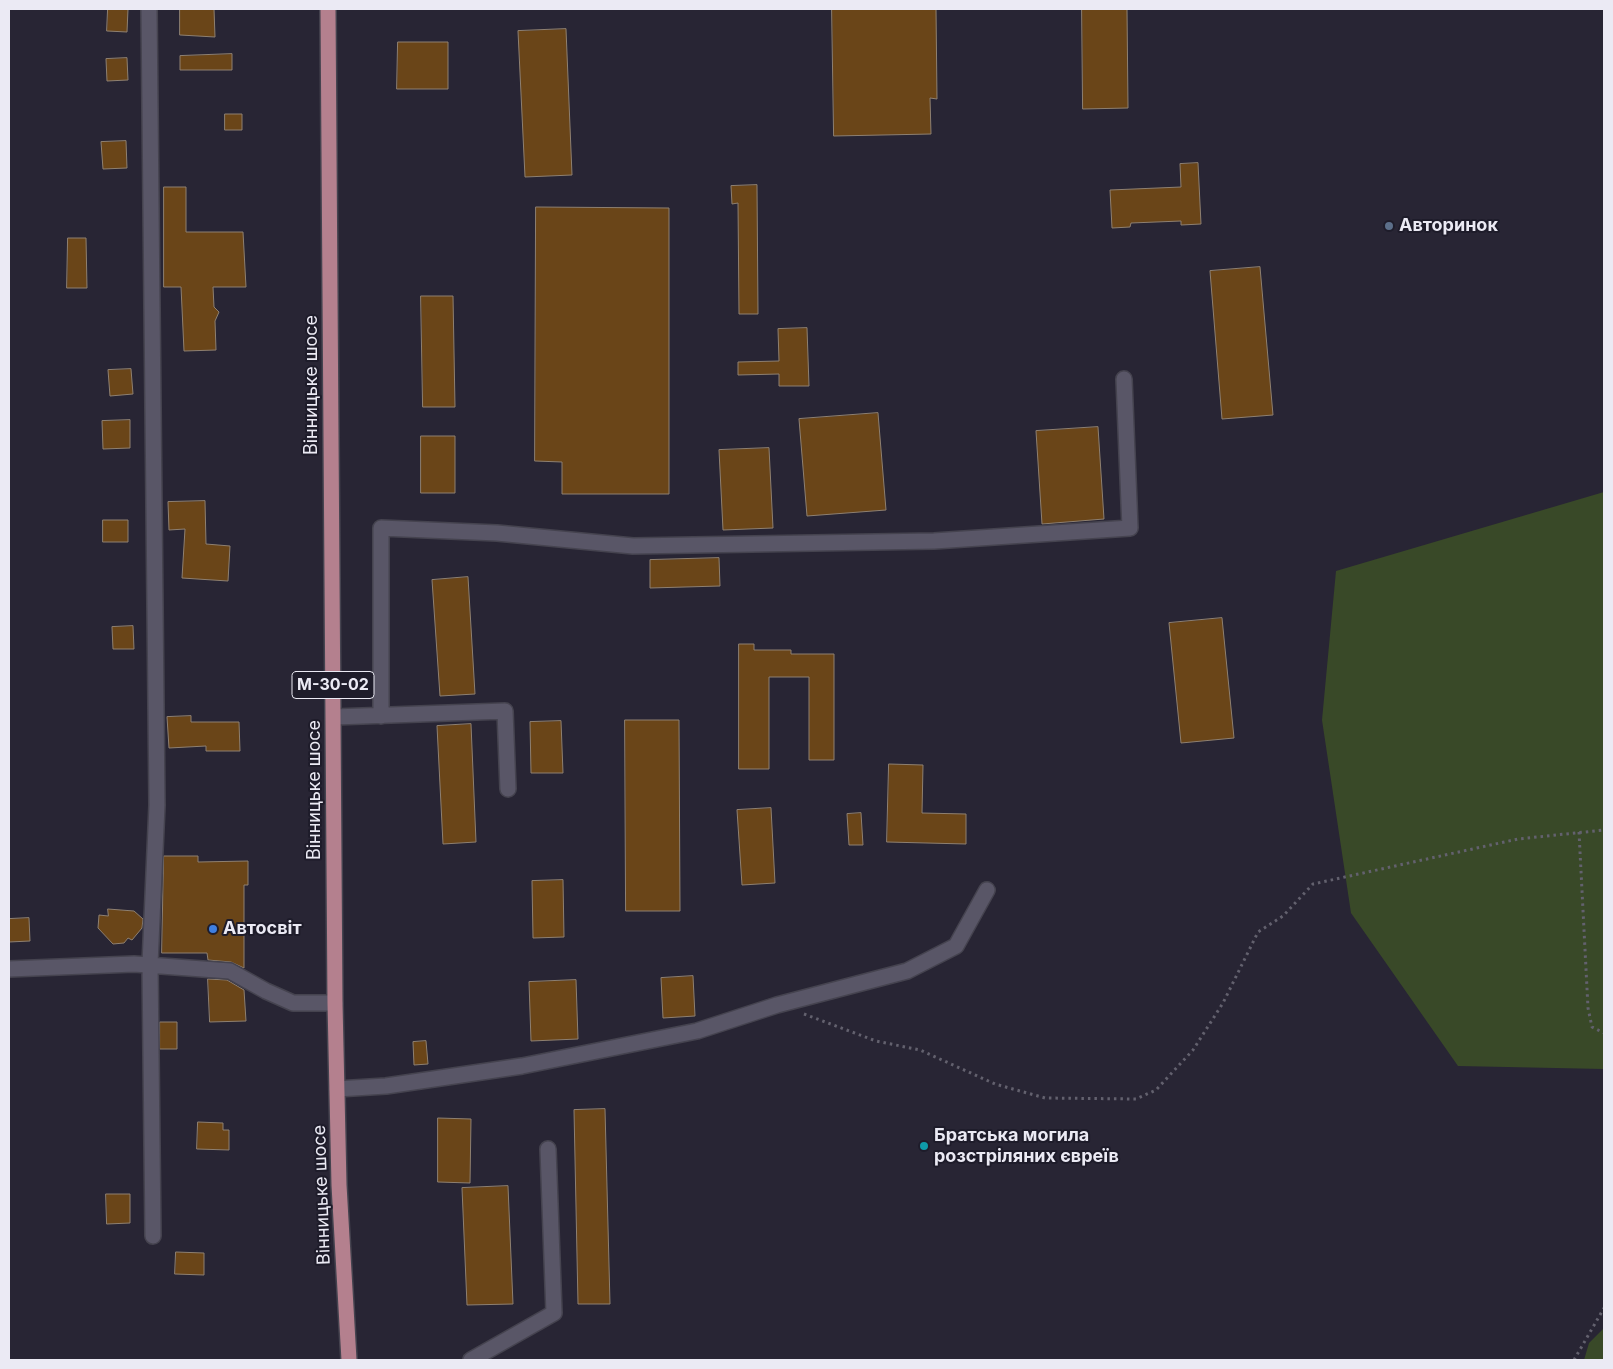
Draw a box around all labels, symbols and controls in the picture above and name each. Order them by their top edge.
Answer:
place label: Авторинок [1399,215,1498,237]
marker: Авторинок [1383,220,1395,232]
street label: Вінницьке шосе [301,315,323,455]
road number: М-30-02 [292,672,374,698]
street label: Вінницьке шосе [304,720,326,860]
place label: Автосвіт [223,918,302,940]
marker: Автосвіт [207,923,219,935]
street label: Вінницьке шосе [309,1125,335,1265]
place label: Братська могила розстріляних євреїв [934,1125,1119,1168]
marker: Братська могила розстріляних євреїв [918,1140,930,1152]

